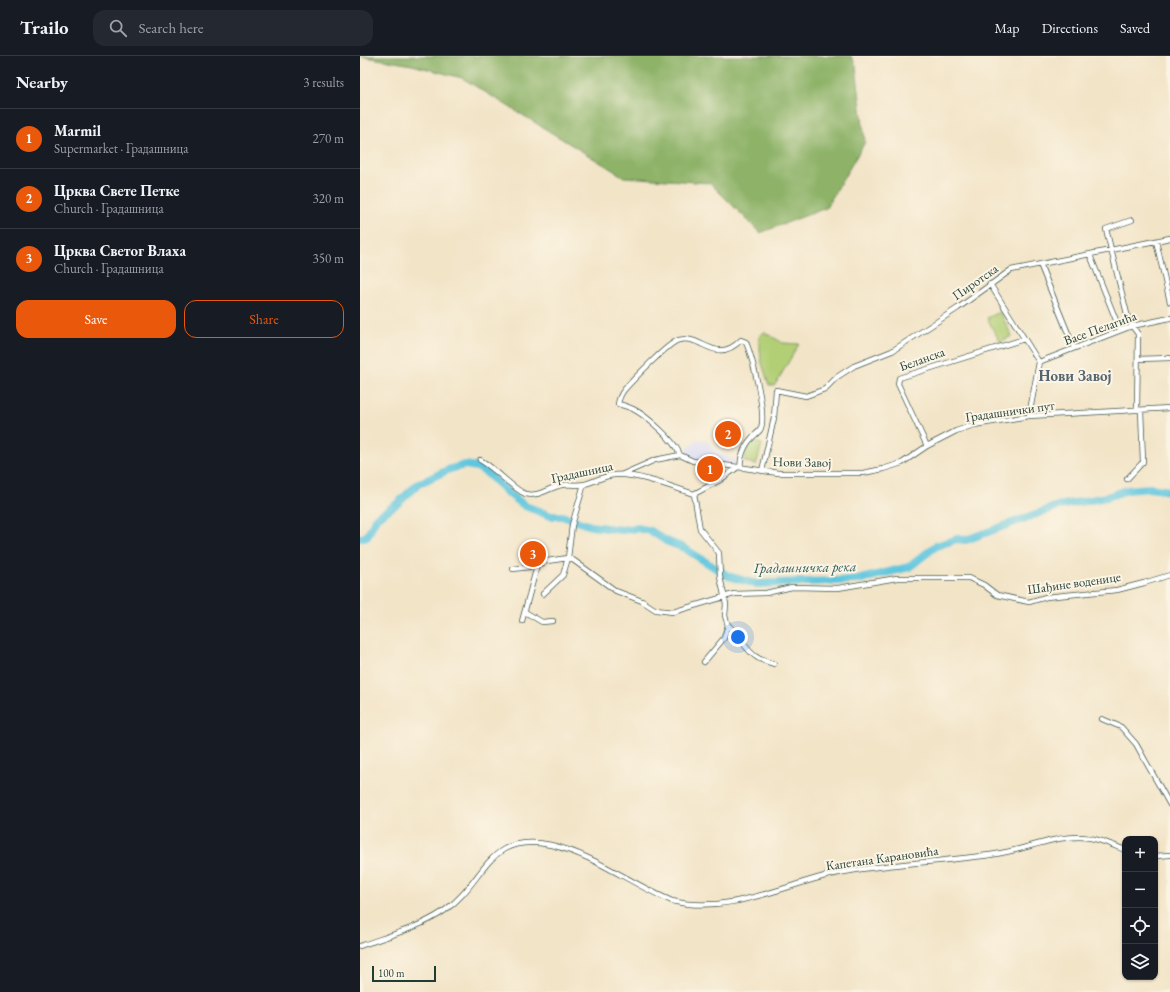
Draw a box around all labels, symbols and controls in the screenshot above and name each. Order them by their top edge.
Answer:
search box [93,10,373,46]
text: Trailo [20,15,69,40]
icon: search [107,17,129,39]
text: Search here [139,18,204,37]
text: Map [994,19,1020,37]
text: Directions [1042,19,1098,37]
text: Saved [1120,19,1150,37]
text: Nearby [16,71,68,93]
text: 3 results [303,74,344,91]
text: Marmil [54,121,101,140]
text: 1 [26,130,32,147]
text: 270 m [313,130,344,147]
text: Supermarket · Градашница [54,140,188,157]
text: Црква Свете Петке [54,181,180,200]
text: 2 [26,190,32,207]
text: 320 m [313,190,344,207]
text: Church · Градашница [54,200,164,217]
text: Црква Светог Влаха [54,241,186,260]
text: 3 [26,250,32,267]
text: 350 m [313,250,344,267]
text: Church · Градашница [54,260,164,277]
street label: Пиротска [949,260,1002,304]
button: Save [16,300,176,338]
button: Share [184,300,344,338]
street label: Васе Пелагића [1061,307,1139,349]
street label: Беланска [897,343,948,375]
district label: Нови Завој [1039,366,1111,385]
street label: Градашнички пут [964,396,1056,426]
pin: 2 [715,419,741,449]
street label: Нови Завој [773,453,832,471]
pin: 1 [697,454,723,484]
street label: Градашница [550,457,615,487]
pin: 3 [520,539,546,569]
water label: Градашничка река [752,557,857,577]
street label: Шађине воденице [1026,568,1122,598]
your location [728,627,748,647]
map controls [1122,836,1158,980]
button: + [1122,836,1158,872]
street label: Капетана Карановића [825,842,940,874]
button: − [1122,872,1158,908]
button: locate [1122,908,1158,944]
button: layers [1122,944,1158,980]
scale bar [372,964,436,983]
text: 100 m [378,966,405,980]

